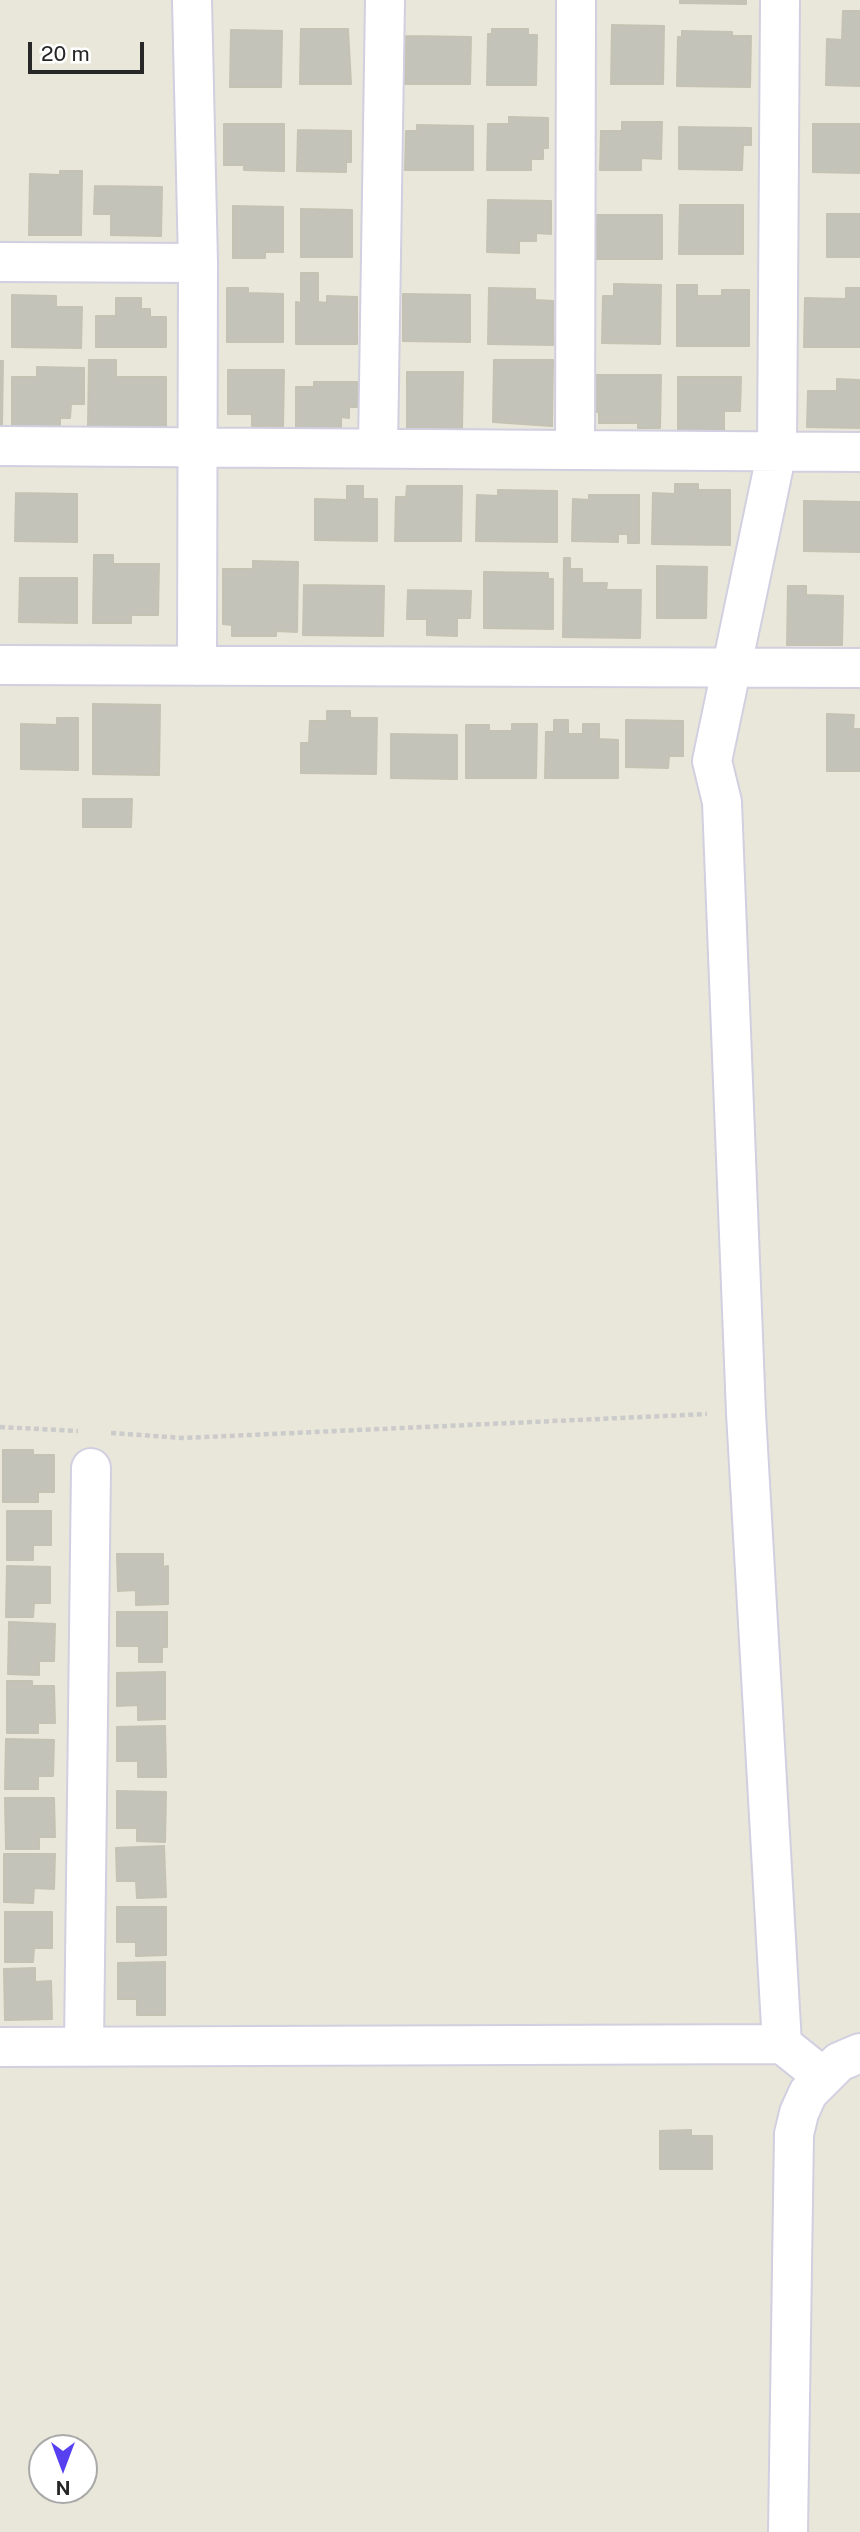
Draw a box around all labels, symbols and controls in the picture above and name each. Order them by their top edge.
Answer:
scale bar [32,28,147,72]
text: 20 m [41,41,90,66]
north arrow [28,2434,98,2504]
text: N [56,2477,70,2499]

